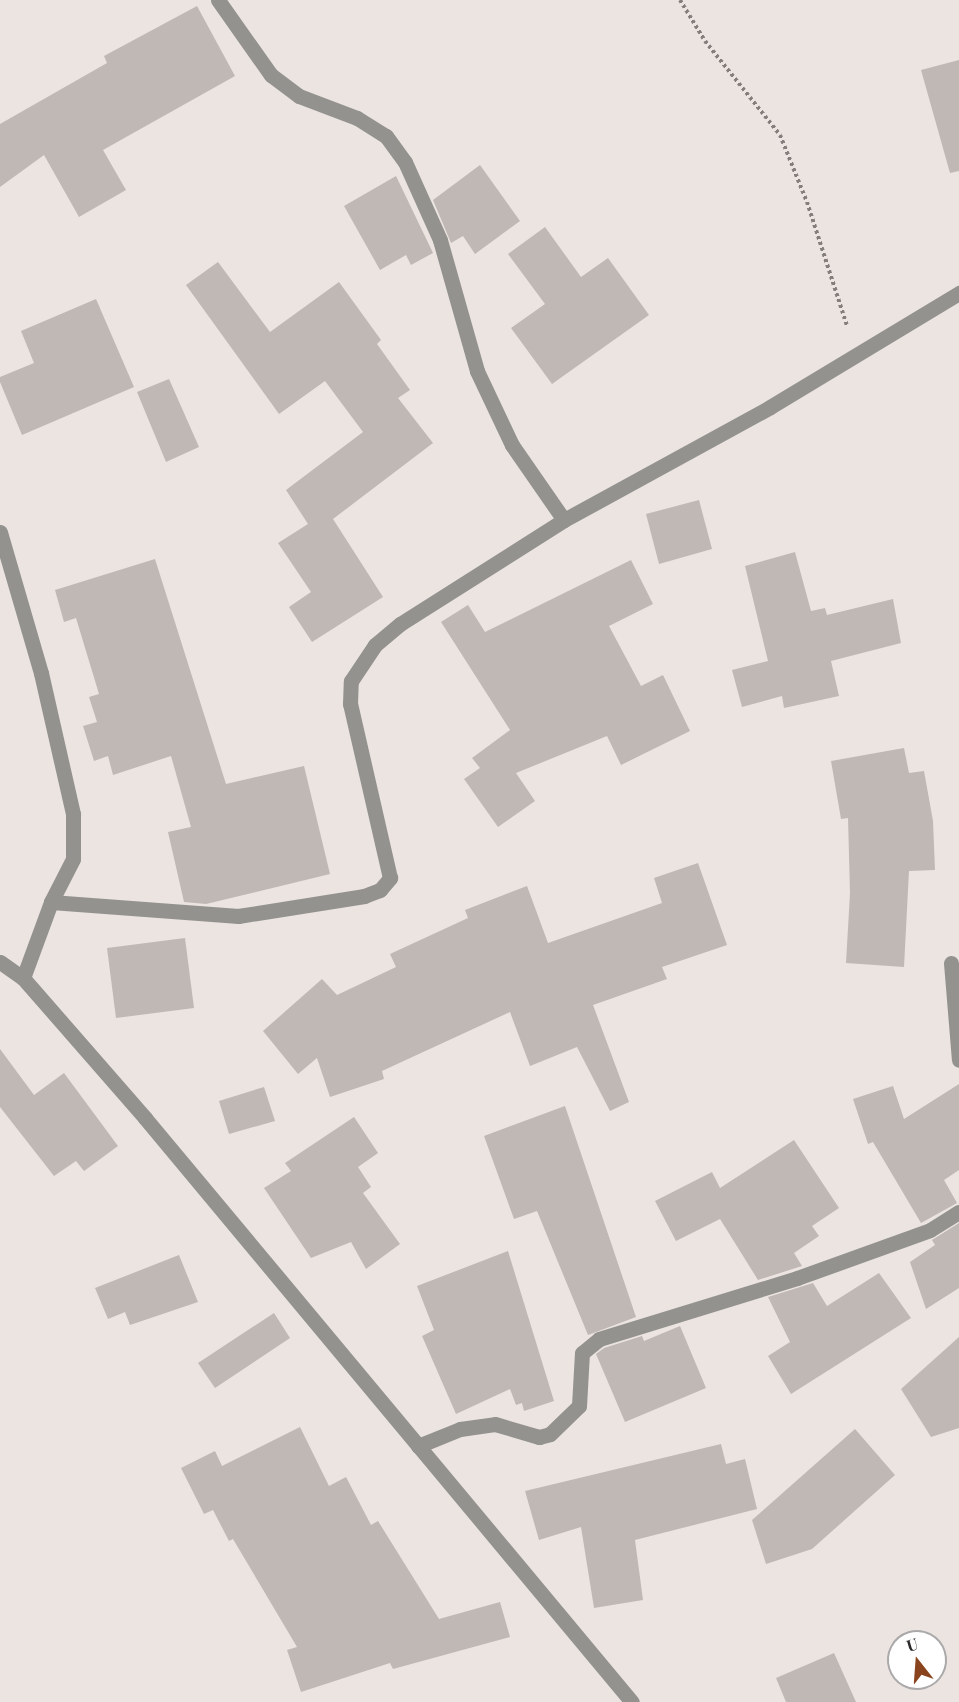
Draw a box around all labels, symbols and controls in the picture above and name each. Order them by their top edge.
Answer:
north arrow [887,1630,947,1690]
text: U [904,1633,921,1656]

